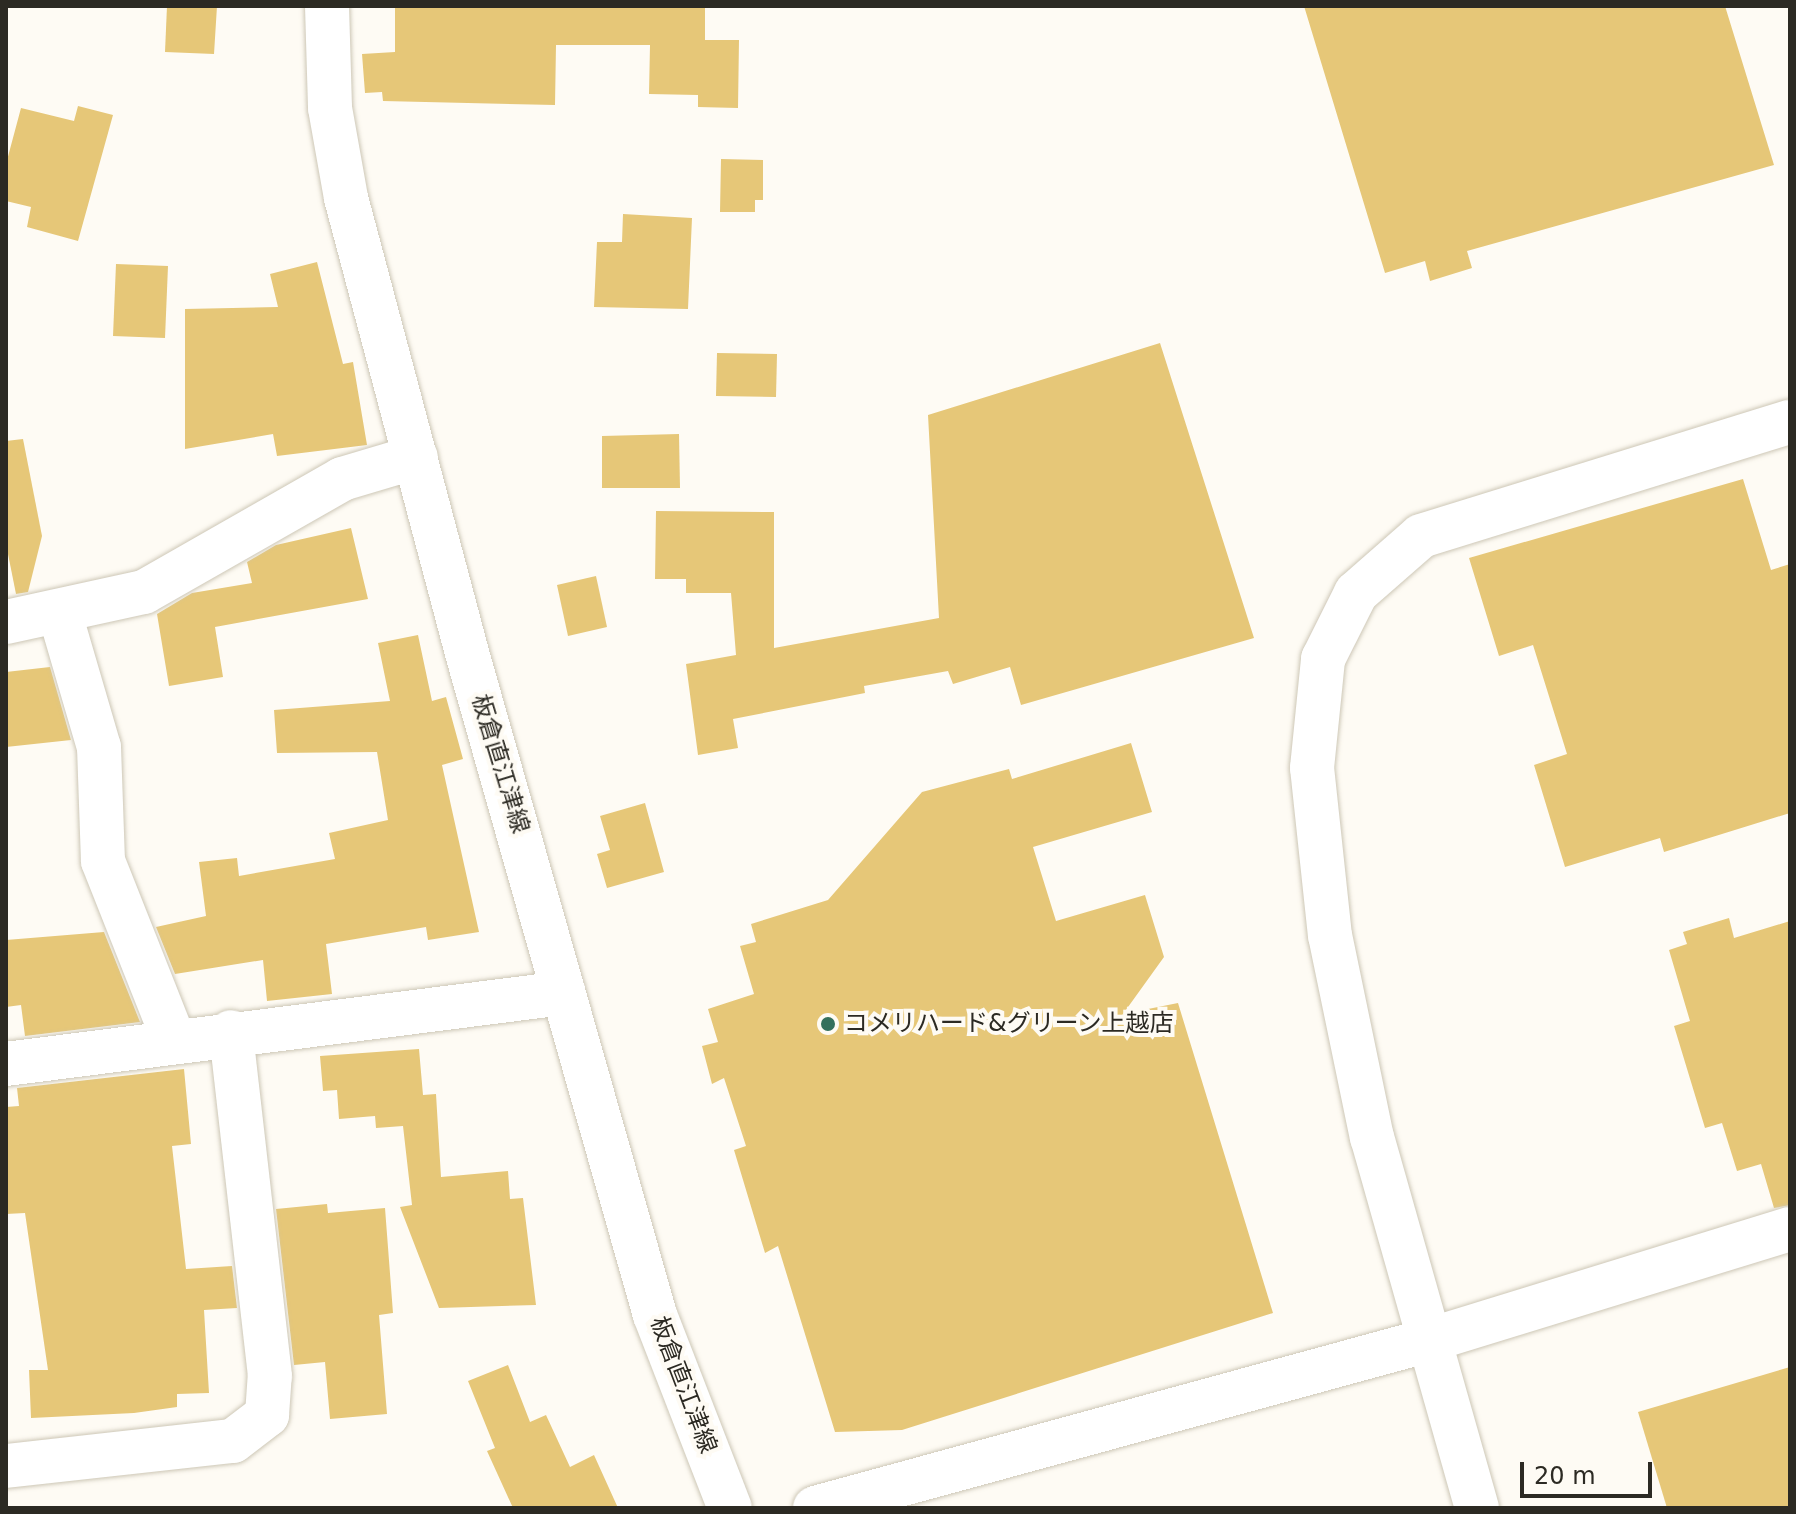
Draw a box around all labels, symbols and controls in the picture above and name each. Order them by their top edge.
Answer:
street label: 板倉直江津線 [465,691,535,837]
place label: コメリハード&グリーン上越店 [844,1010,1175,1038]
marker: コメリハード&グリーン上越店 [819,1015,837,1033]
street label: 板倉直江津線 [644,1313,722,1457]
scale bar [1524,1446,1656,1496]
text: 20 m [1534,1462,1596,1490]

